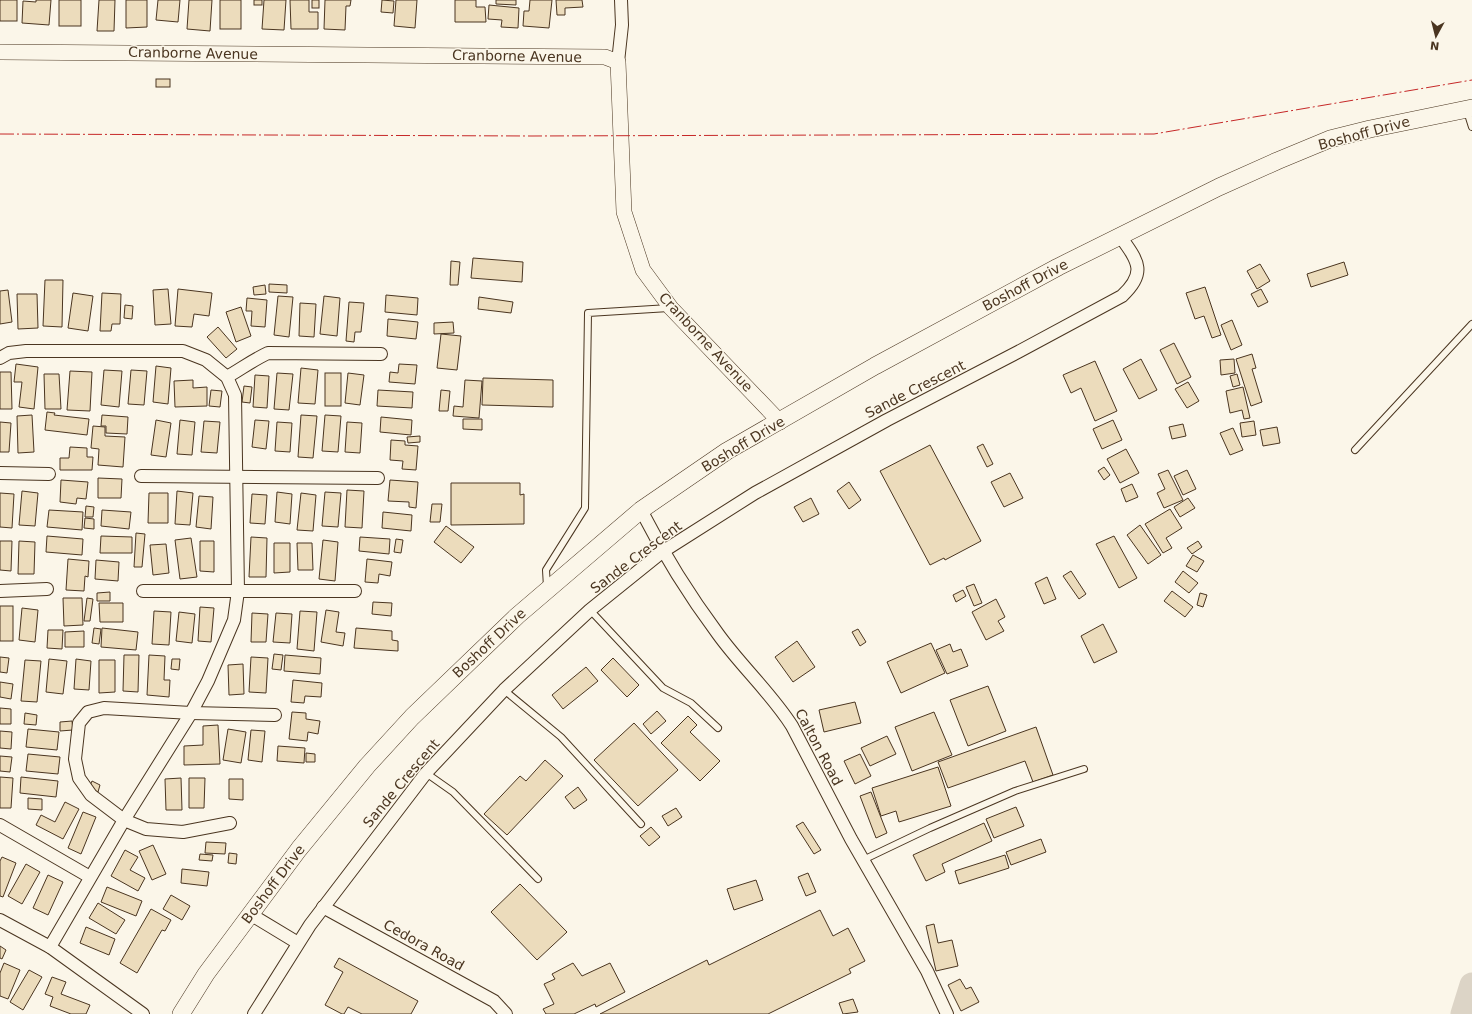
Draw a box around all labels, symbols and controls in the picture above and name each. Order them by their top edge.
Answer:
north arrow [1416,16,1456,56]
text: N [1429,38,1440,52]
street label: Cranborne Avenue [128,44,258,62]
street label: Cranborne Avenue [452,47,582,65]
street label: Boshoff Drive [1316,113,1412,153]
street label: Boshoff Drive [980,256,1070,314]
street label: Cranborne Avenue [656,289,756,395]
street label: Sande Crescent [862,357,968,421]
street label: Boshoff Drive [698,413,788,475]
street label: Sande Crescent [587,517,685,597]
street label: Boshoff Drive [449,605,529,681]
street label: Calton Road [792,706,846,788]
street label: Sande Crescent [359,735,443,830]
street label: Boshoff Drive [238,842,308,926]
street label: Cedora Road [381,916,467,974]

